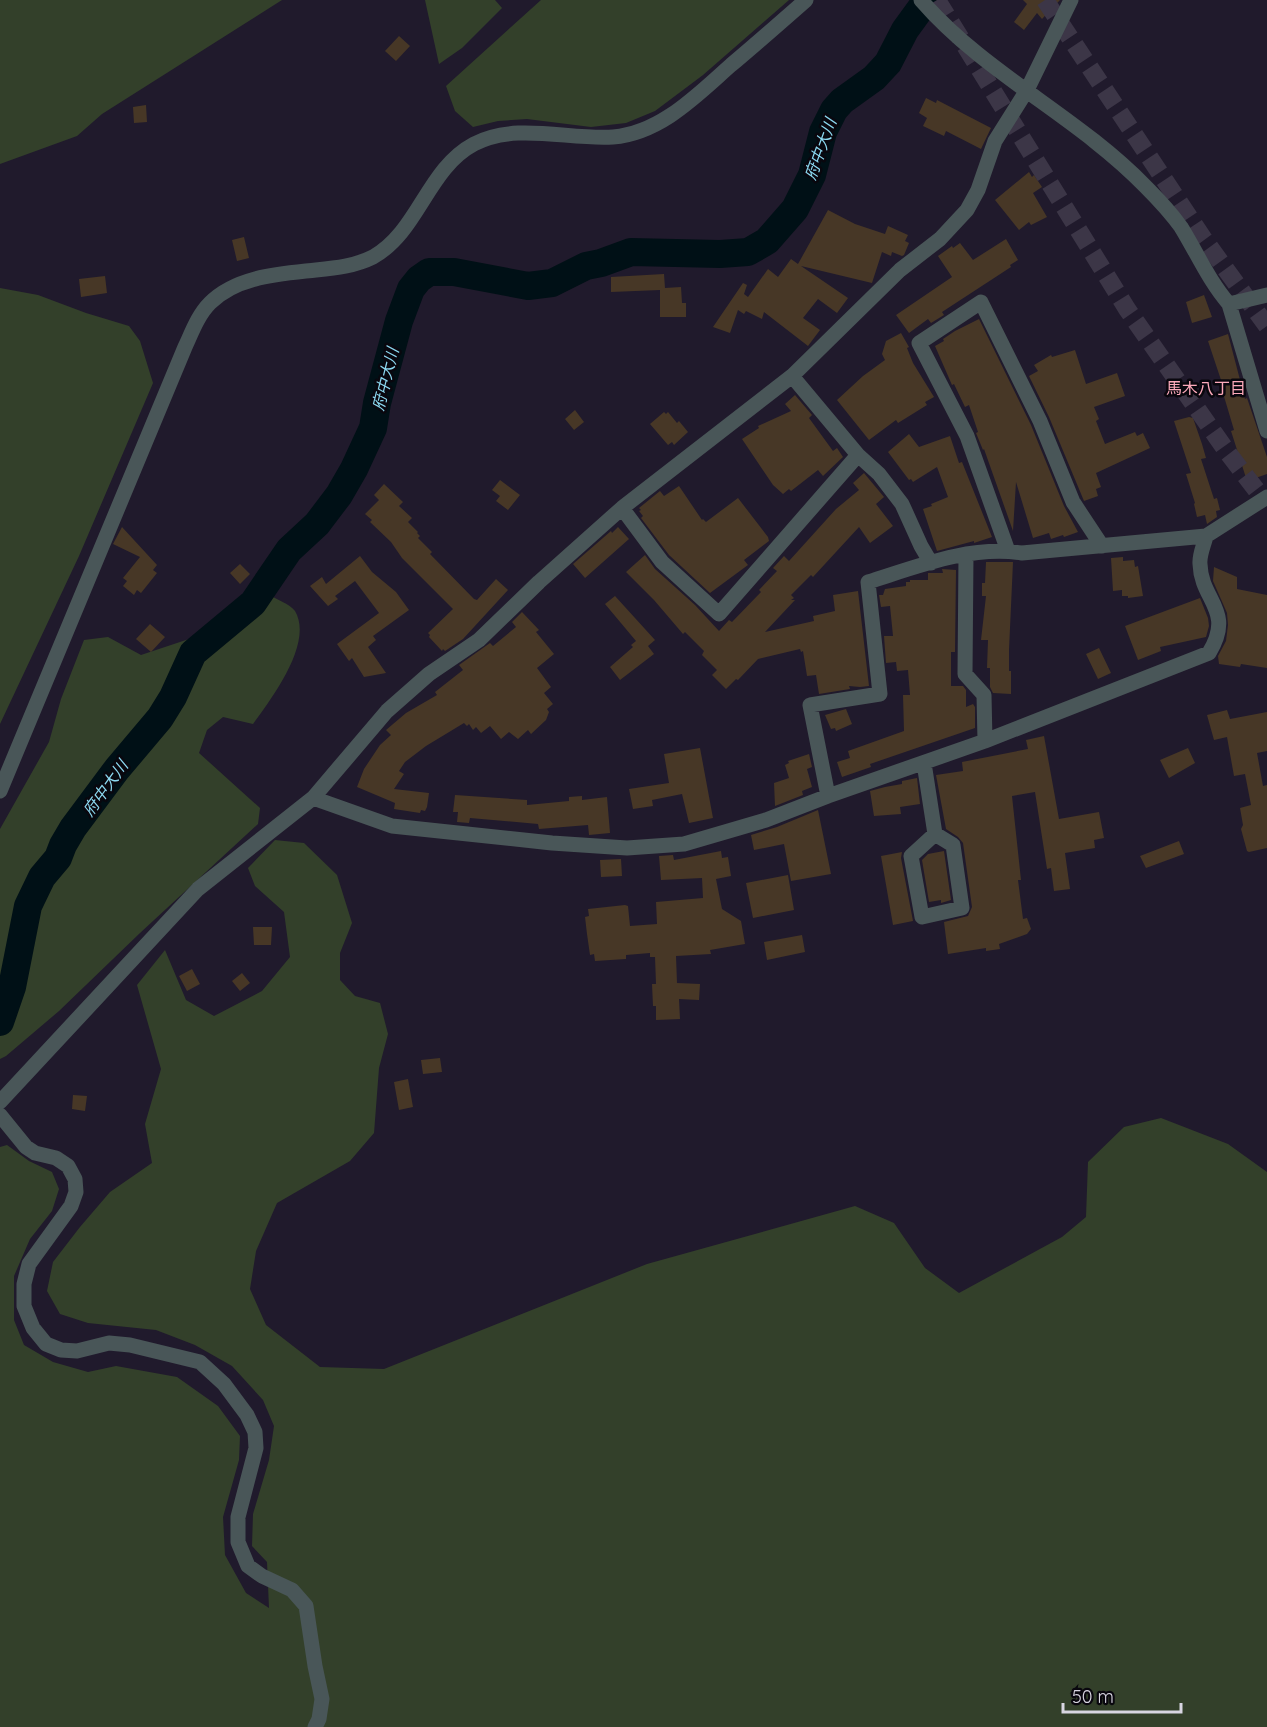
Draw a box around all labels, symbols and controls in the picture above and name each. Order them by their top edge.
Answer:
water label: 府中大川 [800,114,841,182]
water label: 府中大川 [368,344,403,412]
district label: 馬木八丁目 [1166,378,1246,398]
water label: 府中大川 [78,755,133,820]
scale bar [1063,1676,1182,1714]
text: 50 m [1072,1685,1114,1708]

